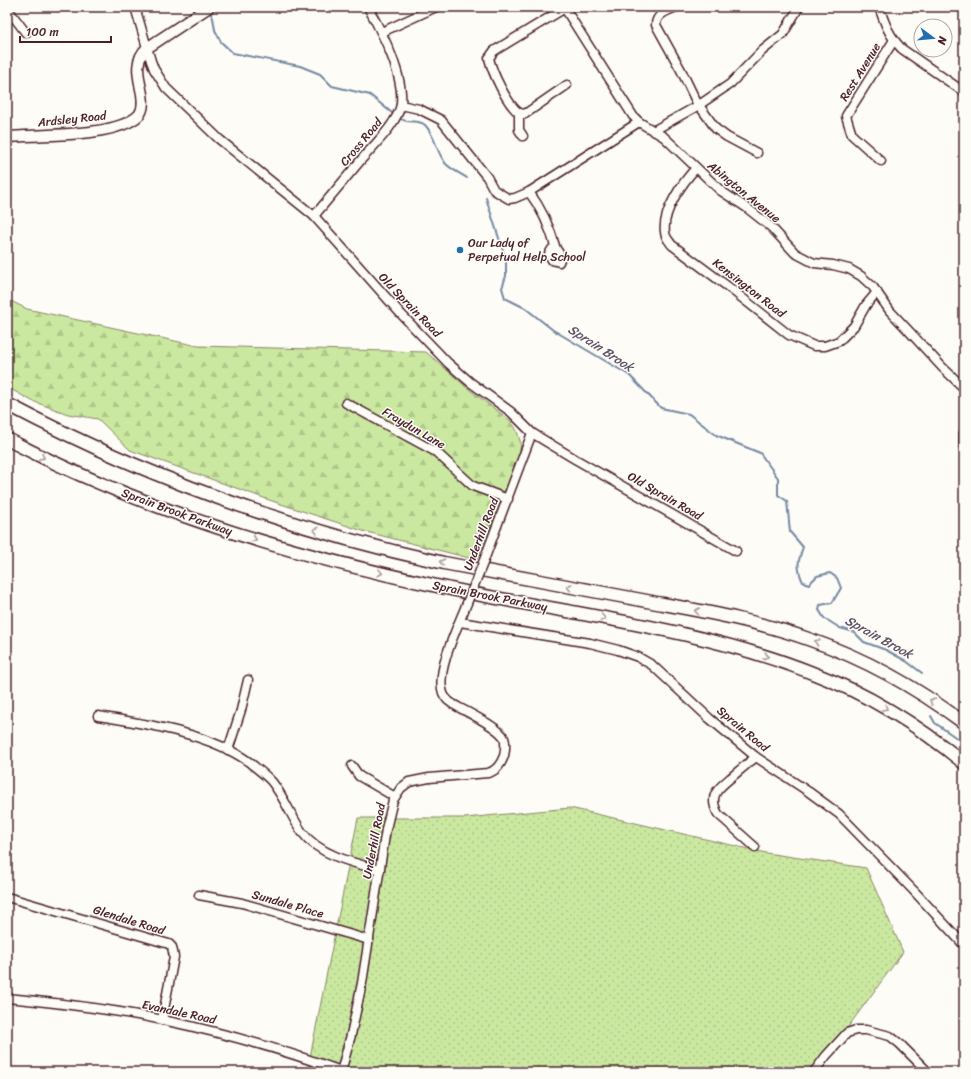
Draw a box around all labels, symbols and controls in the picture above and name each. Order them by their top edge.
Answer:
scale bar [20,18,111,44]
north arrow [913,18,953,58]
text: 100 m [26,21,59,43]
text: N [932,33,953,47]
street label: Rest Avenue [833,38,887,106]
street label: Ardsley Road [36,104,108,134]
street label: Cross Road [334,112,389,171]
street label: Abington Avenue [702,155,786,229]
place label: Our Lady of Perpetual Help School [468,232,586,268]
marker: Our Lady of Perpetual Help School [455,245,465,255]
street label: Kensington Road [708,252,792,325]
street label: Old Sprain Road [373,267,448,343]
water label: Sprain Brook [564,318,640,379]
street label: Fraydun Lane [378,401,450,455]
one-way arrow [37,452,45,460]
street label: Old Sprain Road [623,465,707,527]
street label: Sprain Brook Parkway [118,482,236,543]
street label: Underhill Road [457,493,506,574]
one-way arrow [313,526,320,535]
one-way arrow [250,534,257,543]
one-way arrow [439,558,445,567]
one-way arrow [376,569,383,577]
street label: Sprain Brook Parkway [431,574,550,618]
one-way arrow [566,583,573,591]
one-way arrow [694,607,700,615]
water label: Sprain Brook [841,609,919,666]
one-way arrow [600,613,606,622]
one-way arrow [813,638,820,646]
one-way arrow [763,651,770,660]
one-way arrow [929,698,936,706]
street label: Sprain Road [712,700,776,759]
one-way arrow [881,703,888,710]
street label: Underhill Road [356,799,392,881]
street label: Sundale Place [249,883,327,925]
street label: Glendale Road [90,899,168,942]
street label: Evandale Road [140,993,219,1031]

